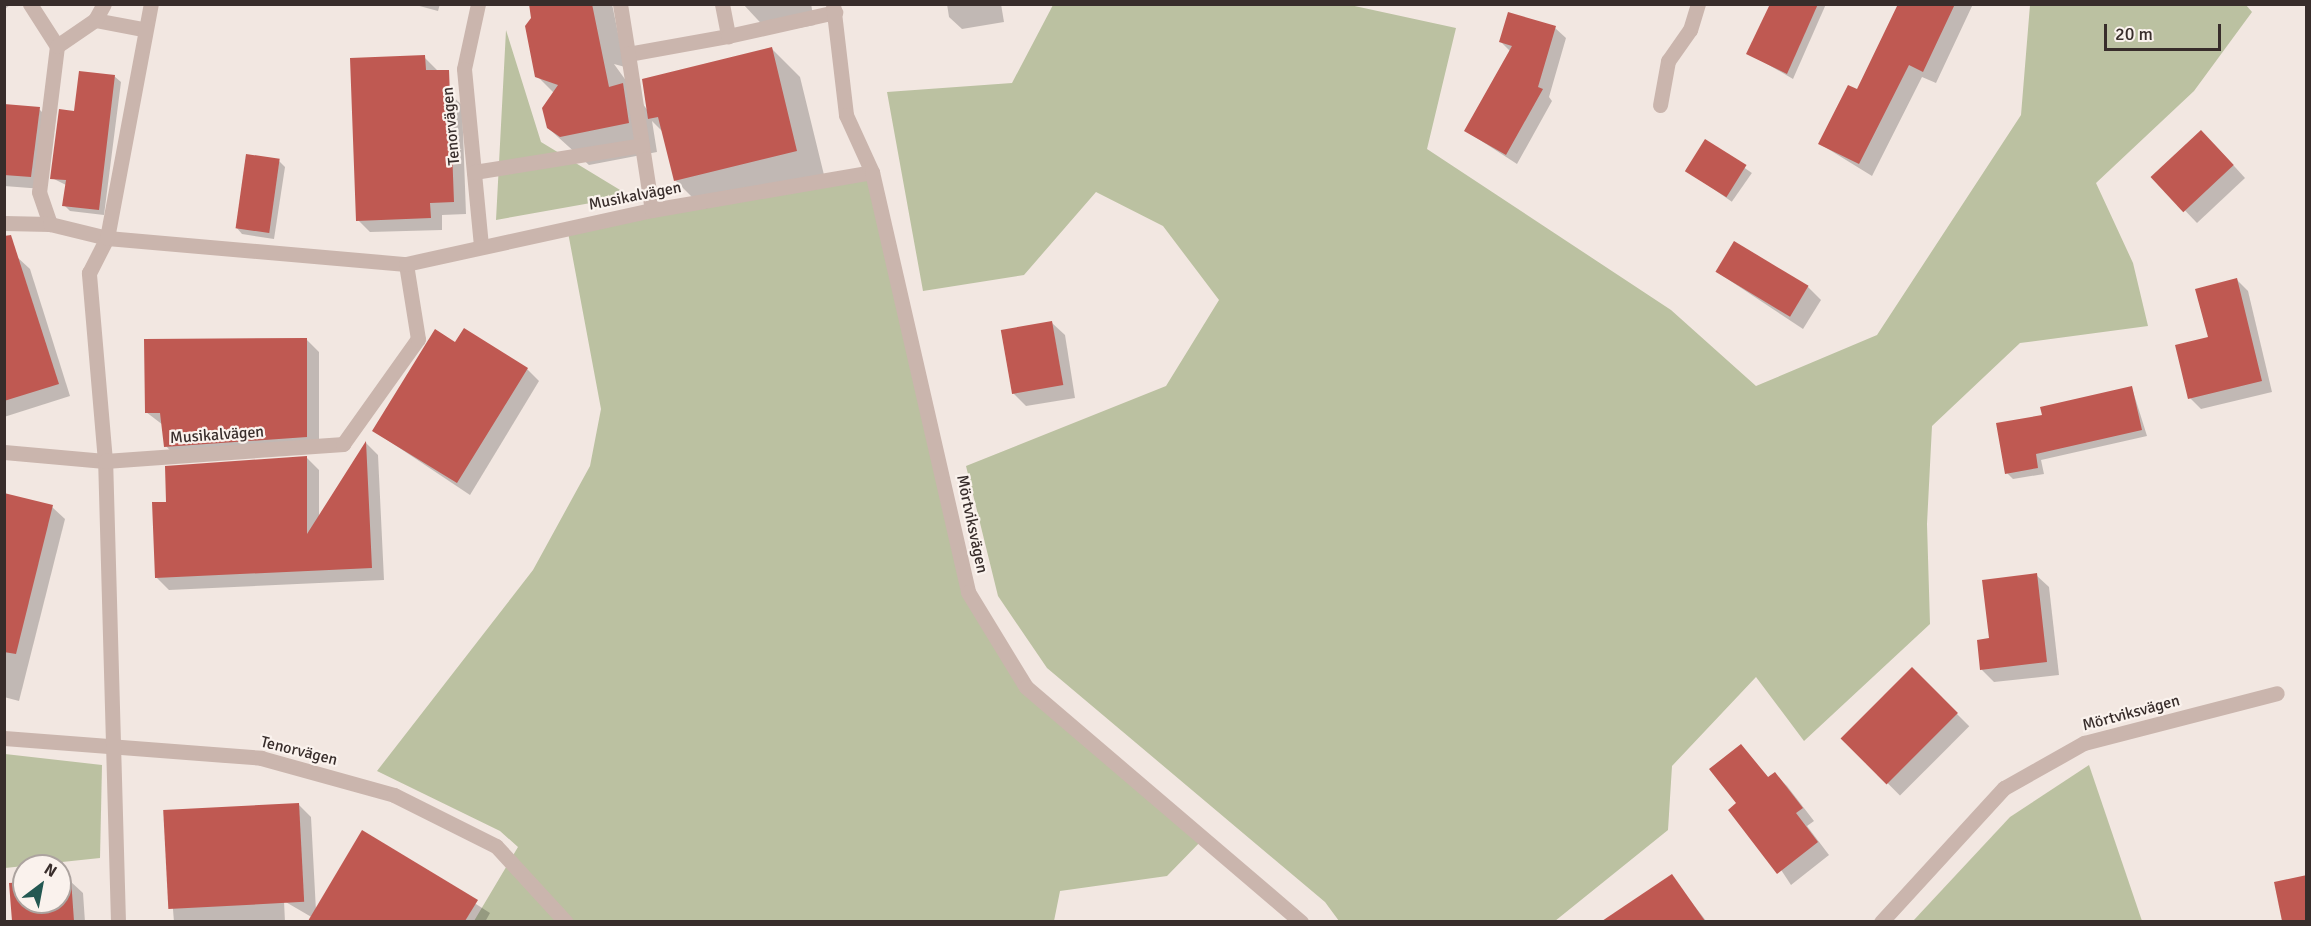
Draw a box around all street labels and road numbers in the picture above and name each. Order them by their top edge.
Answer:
street label: Tenorvägen [438,86,464,166]
street label: Musikalvägen [587,178,683,214]
street label: Musikalvägen [169,422,265,448]
street label: Mörtviksvägen [952,473,992,575]
street label: Mörtviksvägen [2080,691,2182,735]
street label: Tenorvägen [259,732,339,770]

